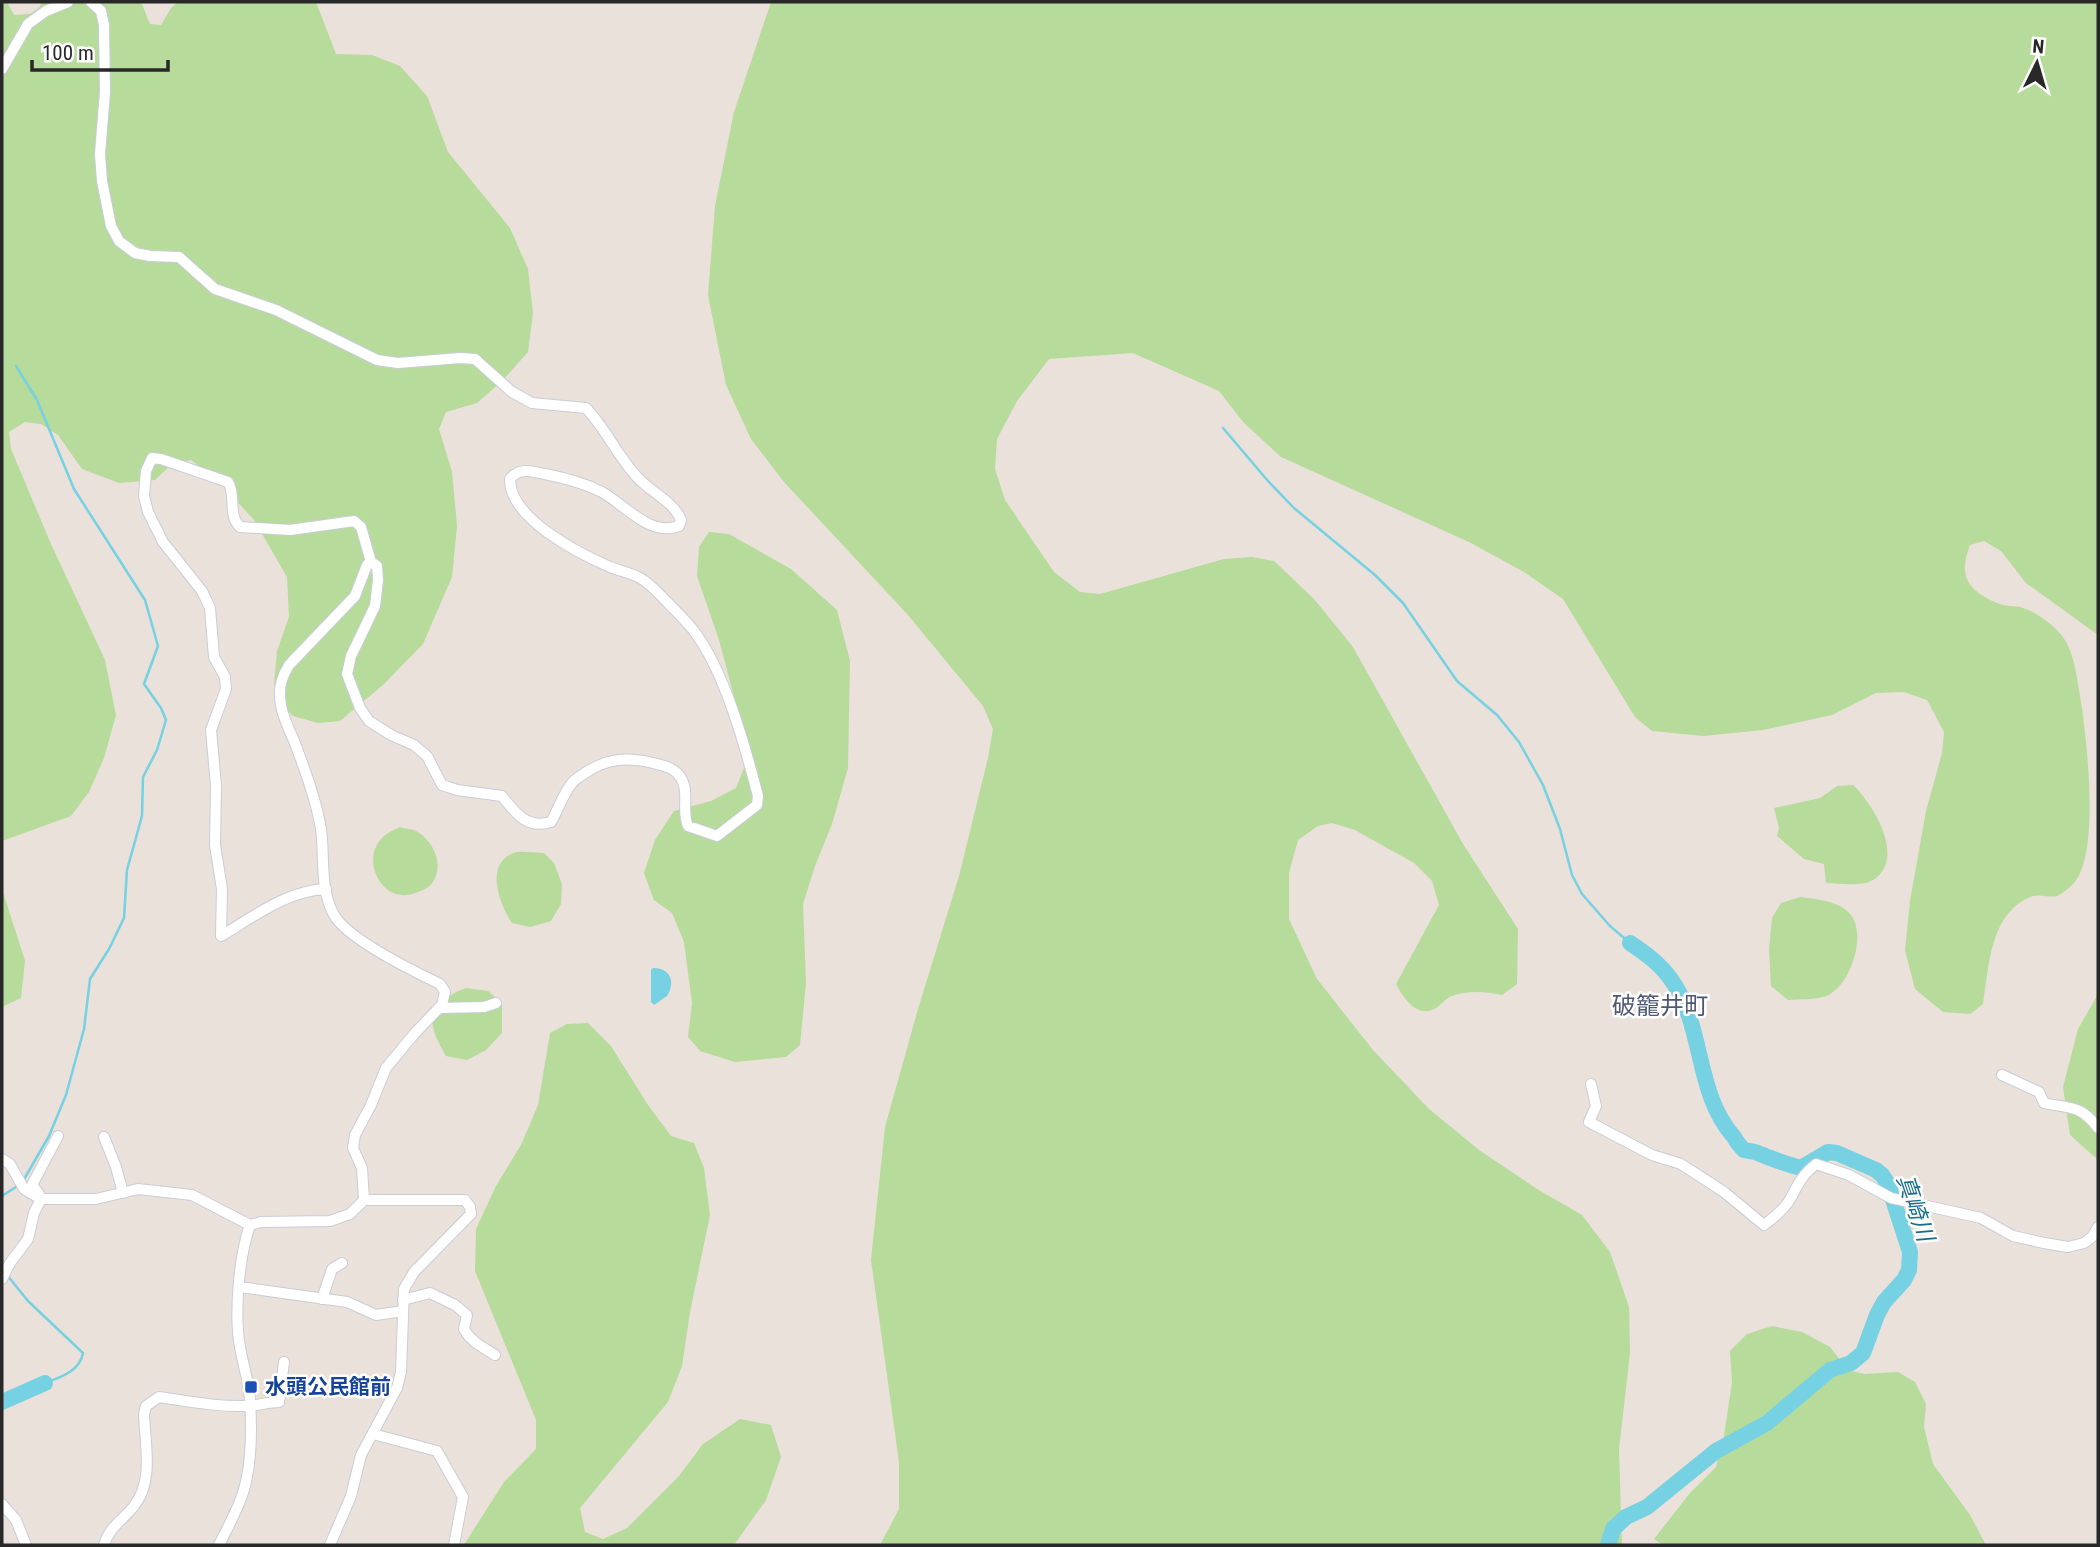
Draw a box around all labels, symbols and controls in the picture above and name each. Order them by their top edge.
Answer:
scale bar [32,28,168,72]
north arrow [2002,28,2072,98]
text: N [2032,35,2045,59]
text: 100 m [42,41,94,65]
district label: 破籠井町 [1612,992,1708,1020]
water label: 真崎川 [1891,1171,1940,1248]
place label: 水頭公民館前 [265,1375,391,1399]
marker: 水頭公民館前 [243,1379,259,1395]

